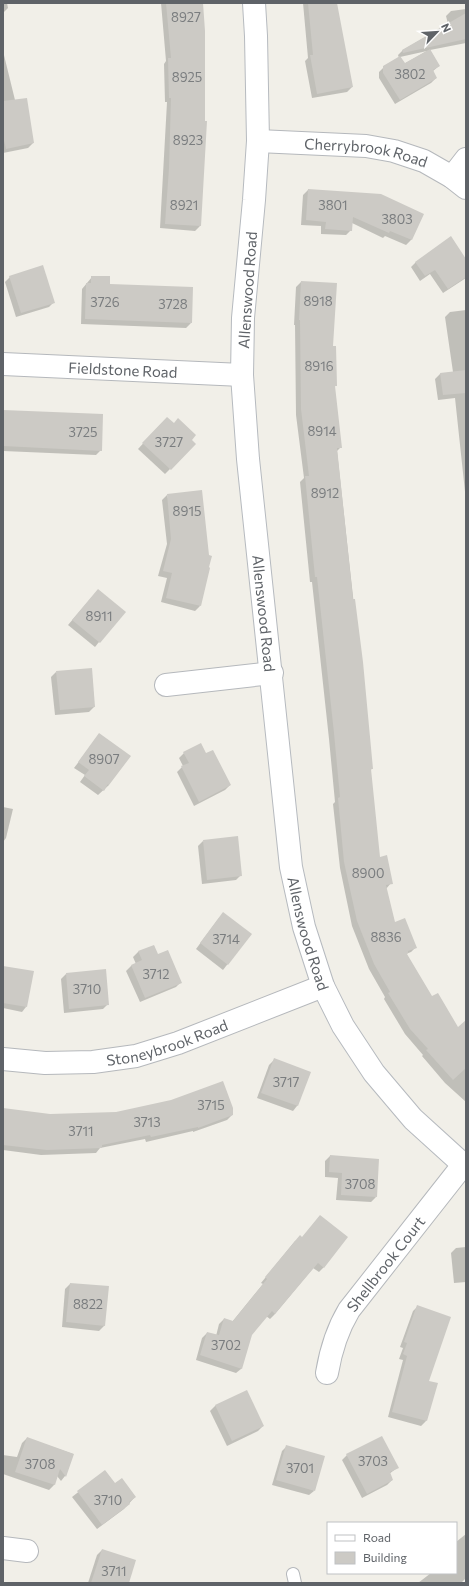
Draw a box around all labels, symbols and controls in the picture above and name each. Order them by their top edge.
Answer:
house number: 8927 [171,9,201,25]
north arrow [417,12,457,52]
text: N [439,21,454,34]
house number: 3802 [395,66,425,82]
house number: 8925 [172,69,202,85]
house number: 8923 [173,132,203,148]
street label: Cherrybrook Road [304,134,430,171]
house number: 8921 [170,197,198,213]
house number: 3801 [318,197,348,213]
house number: 3803 [381,211,413,227]
street label: Allenswood Road [234,231,260,349]
house number: 8918 [303,293,333,309]
house number: 3726 [90,294,120,310]
house number: 3728 [158,296,188,312]
street label: Fieldstone Road [68,358,178,381]
house number: 8916 [304,358,334,374]
house number: 8914 [307,423,337,439]
house number: 3725 [69,424,97,440]
house number: 3727 [155,434,183,450]
house number: 8912 [311,485,339,501]
house number: 8915 [173,503,201,519]
street label: Allenswood Road [249,554,279,673]
house number: 8911 [86,608,112,624]
house number: 8907 [88,751,120,767]
house number: 8900 [352,865,384,881]
street label: Allenswood Road [284,875,333,993]
house number: 8836 [370,929,402,945]
house number: 3714 [212,931,240,947]
house number: 3712 [143,966,170,982]
house number: 3710 [73,981,101,997]
street label: Stoneybrook Road [105,1015,230,1069]
house number: 3717 [273,1074,299,1090]
house number: 3715 [197,1097,225,1113]
house number: 3713 [133,1114,161,1130]
house number: 3711 [68,1123,94,1139]
house number: 3708 [345,1176,375,1192]
street label: Shellbrook Court [342,1212,428,1315]
house number: 8822 [73,1296,103,1312]
house number: 3702 [211,1337,241,1353]
house number: 3703 [358,1453,388,1469]
house number: 3708 [25,1456,55,1472]
house number: 3701 [286,1460,314,1476]
house number: 3710 [94,1492,122,1508]
legend [327,1522,457,1574]
text: Road [363,1530,391,1544]
text: Building [363,1550,407,1564]
house number: 3711 [101,1563,127,1579]

